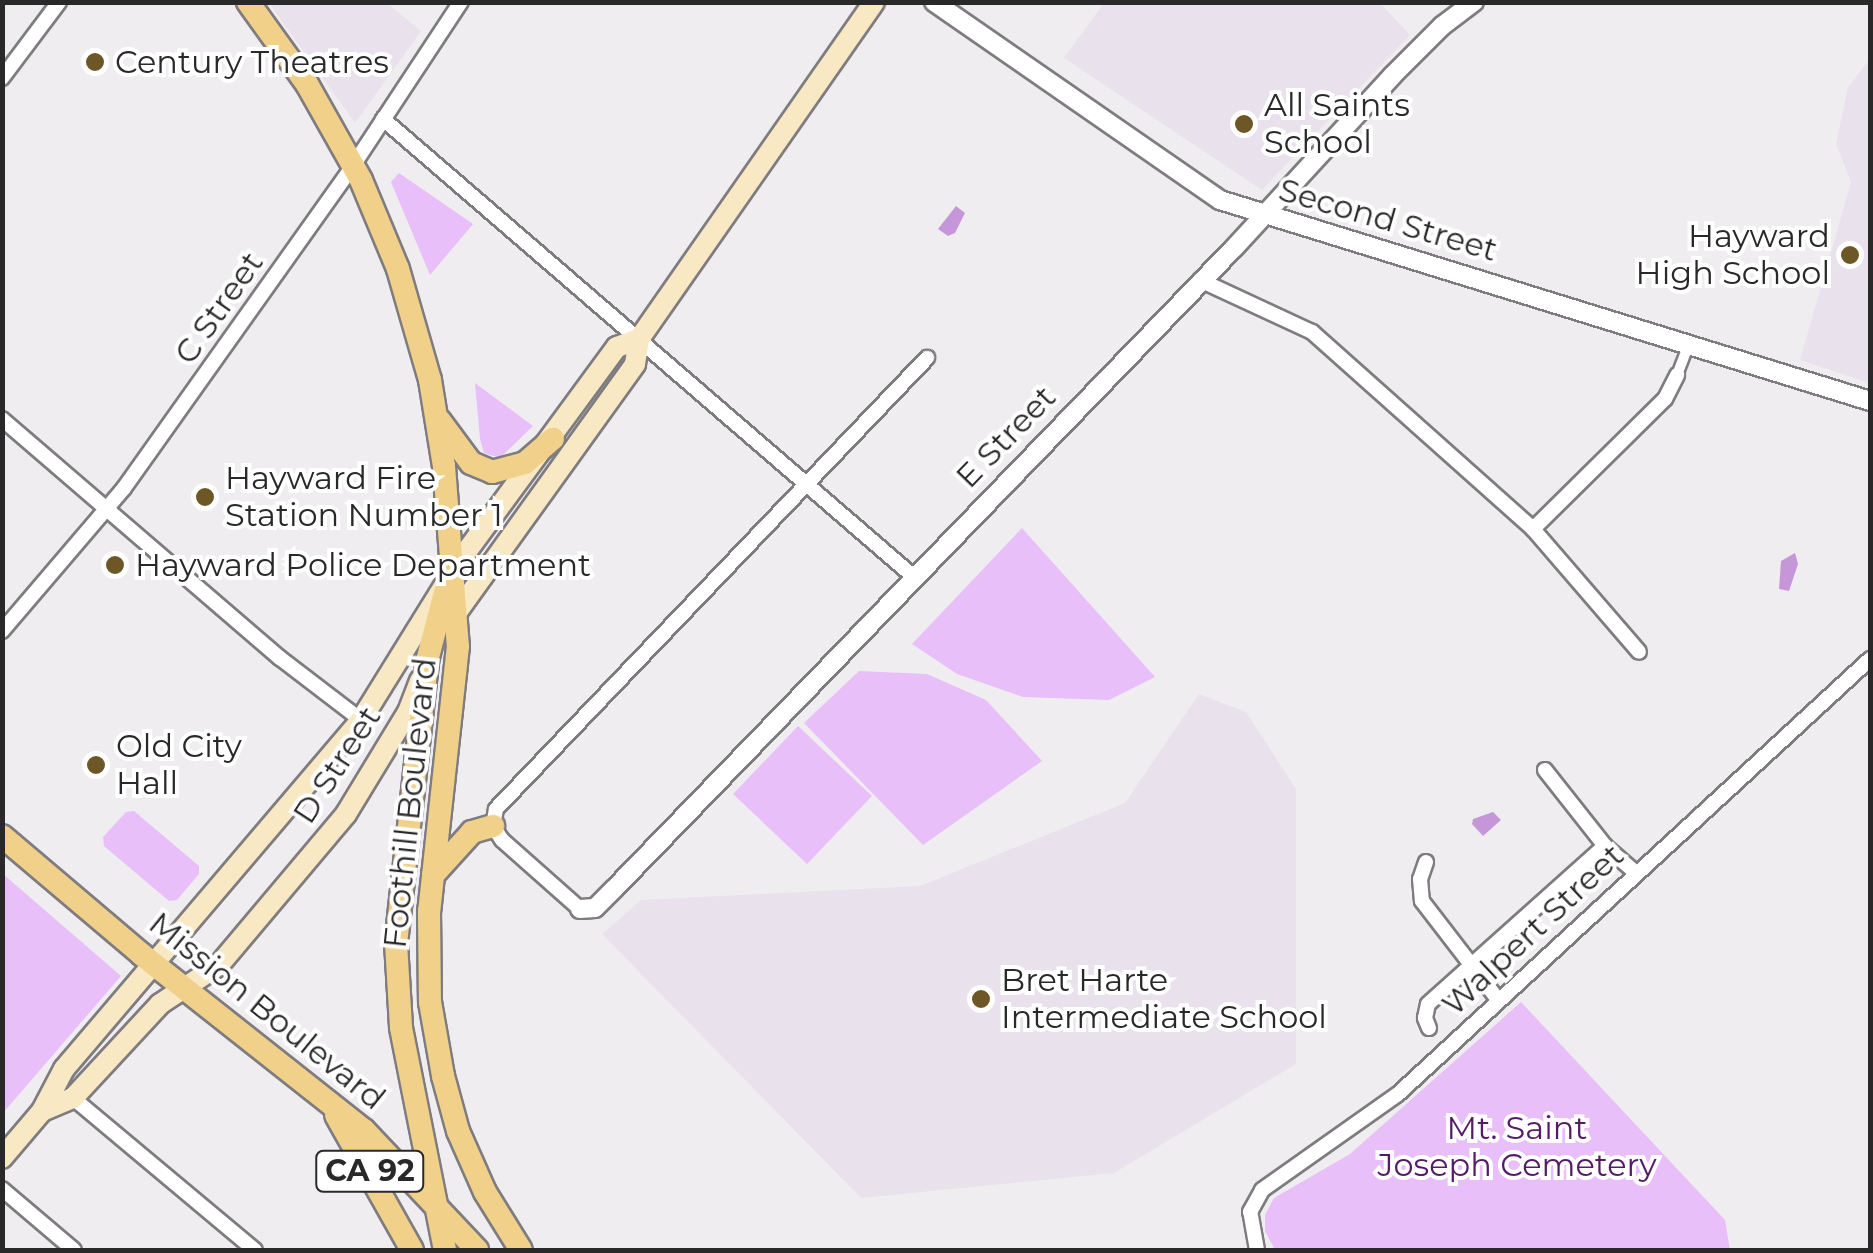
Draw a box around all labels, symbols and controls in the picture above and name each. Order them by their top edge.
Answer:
place label: Century Theatres [115,43,389,81]
marker: Century Theatres [84,51,106,73]
place label: All Saints School [1264,87,1410,162]
marker: All Saints School [1233,113,1255,135]
street label: Second Street [1274,170,1502,270]
place label: Hayward High School [1636,218,1830,293]
marker: Hayward High School [1839,244,1861,266]
street label: C Street [167,245,271,371]
street label: E Street [948,378,1064,496]
place label: Hayward Fire Station Number 1 [225,460,503,535]
marker: Hayward Fire Station Number 1 [194,486,216,508]
place label: Hayward Police Department [135,546,591,584]
marker: Hayward Police Department [104,554,126,576]
street label: Foothill Boulevard [376,656,444,950]
street label: D Street [285,699,389,831]
place label: Old City Hall [116,728,242,803]
marker: Old City Hall [85,754,107,776]
street label: Walpert Street [1434,836,1632,1024]
street label: Mission Boulevard [141,904,393,1118]
place label: Bret Harte Intermediate School [1001,962,1327,1037]
marker: Bret Harte Intermediate School [970,988,992,1010]
park label: Mt. Saint Joseph Cemetery [1377,1110,1657,1185]
road number: CA 92 [315,1146,425,1196]

